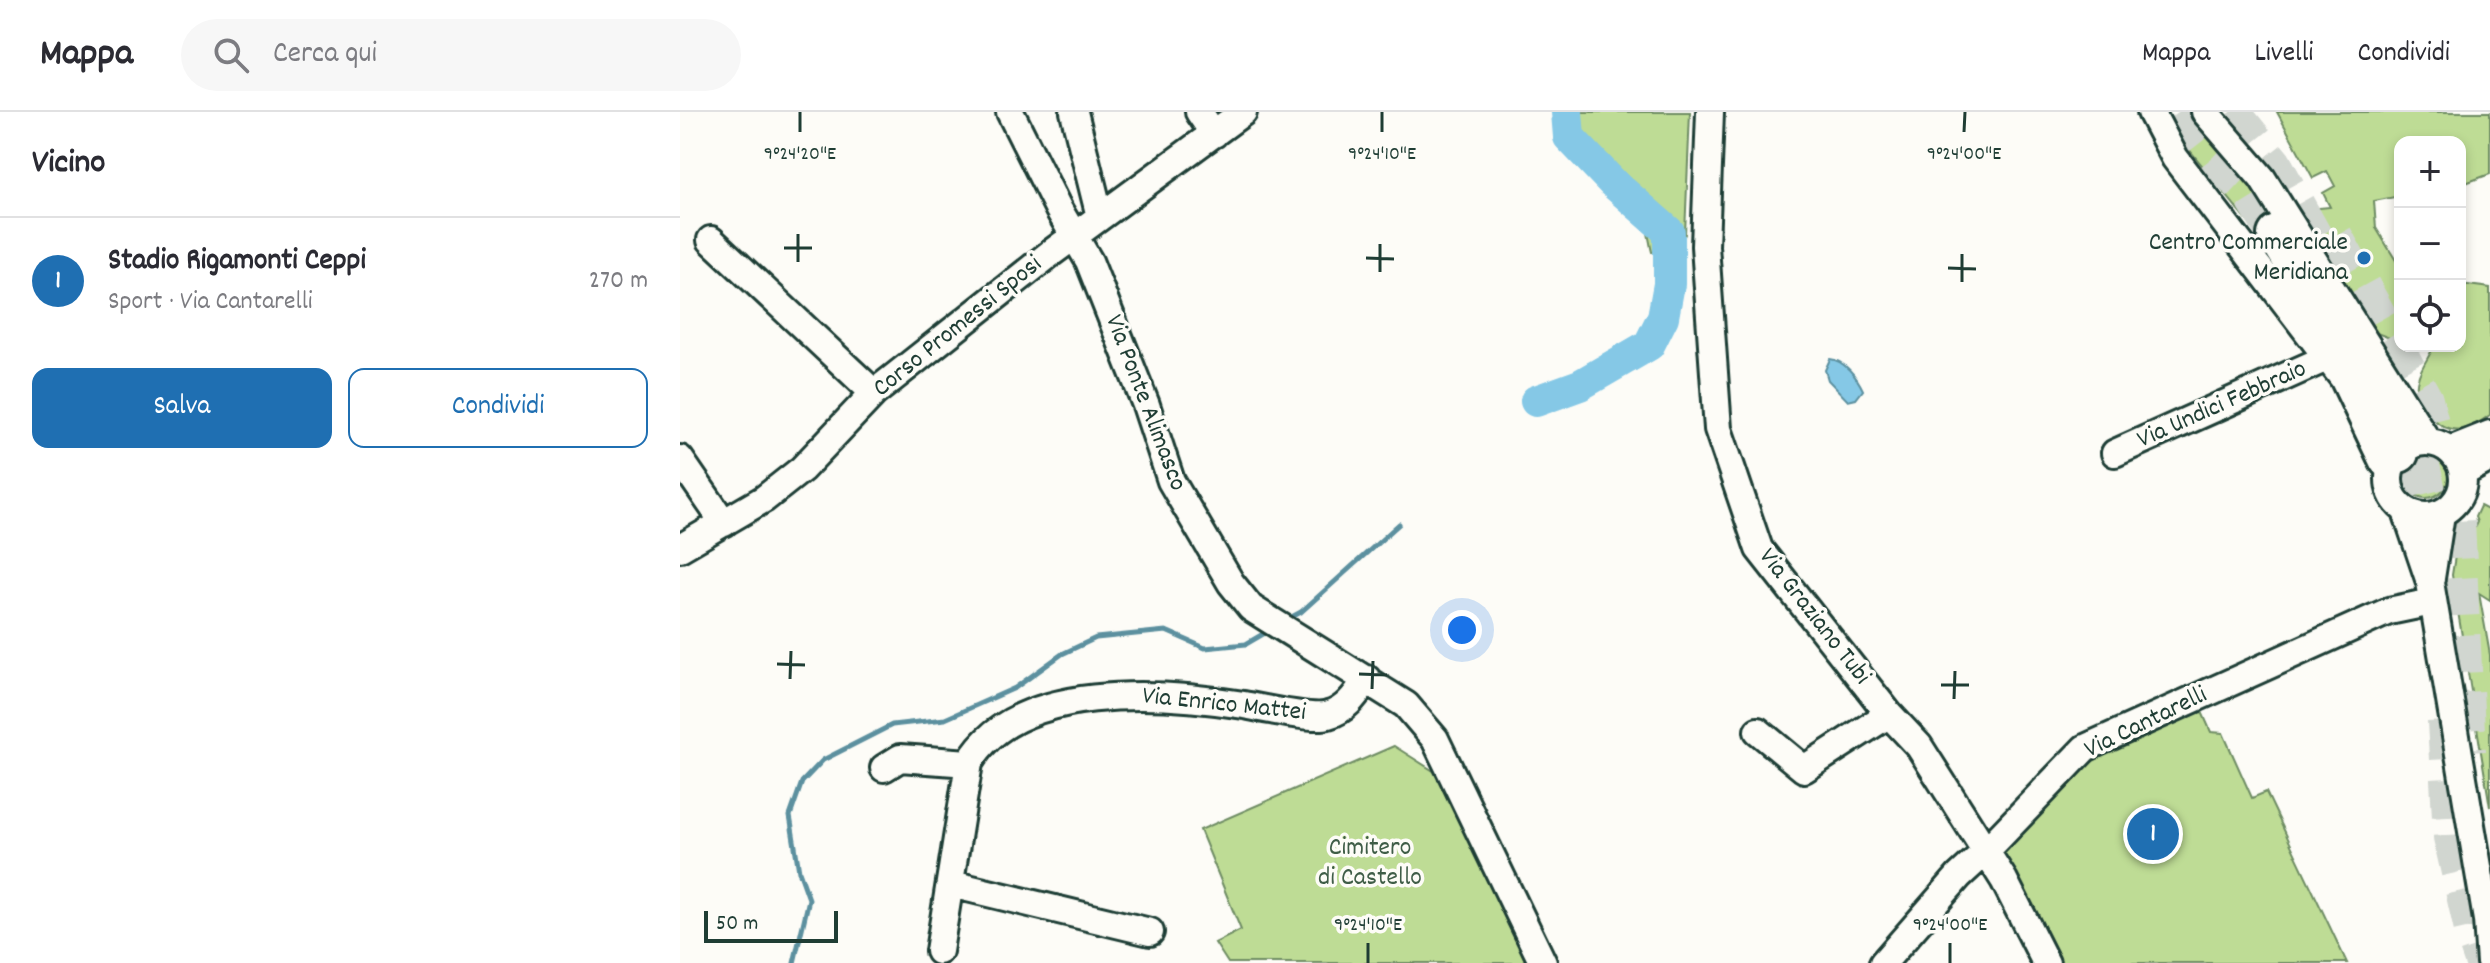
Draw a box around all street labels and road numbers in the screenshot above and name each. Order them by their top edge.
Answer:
street label: Corso Promessi Sposi [865,247,1051,407]
street label: Via Ponte Alimasco [1094,310,1196,496]
street label: Via Undici Febbraio [2131,351,2313,459]
street label: Via Graziano Tubi [1749,541,1879,693]
street label: Via Cantarelli [2078,677,2214,769]
street label: Via Enrico Mattei [1140,678,1308,732]

